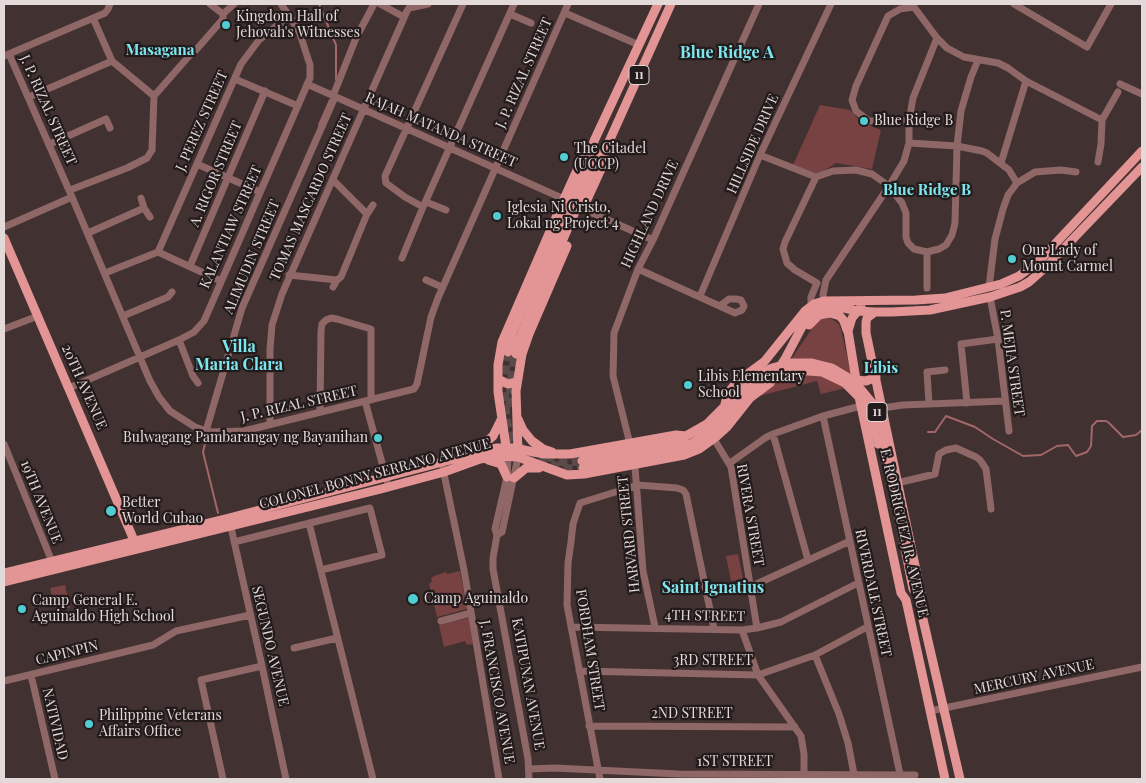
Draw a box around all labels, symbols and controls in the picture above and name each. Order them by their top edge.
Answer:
place label: Kingdom Hall of Jehovah's Witnesses [236,9,360,41]
street label: J. P. RIZAL STREET [492,15,556,131]
marker: Kingdom Hall of Jehovah's Witnesses [220,19,232,31]
district label: Masagana [125,41,195,59]
district label: Blue Ridge A [680,43,774,63]
street label: J. P. RIZAL STREET [16,52,80,168]
road number: 11 [629,66,649,84]
street label: J. PEREZ STREET [172,68,232,174]
street label: RAJAH MATANDA STREET [362,89,520,171]
street label: HILLSIDE DRIVE [724,92,782,196]
street label: TOMAS MASCARDO STREET [266,111,356,283]
place label: Blue Ridge B [874,113,953,129]
marker: Blue Ridge B [858,115,870,127]
street label: A. RIGOR STREET [186,119,246,229]
place label: The Citadel (UCCP) [574,141,646,174]
marker: The Citadel (UCCP) [558,151,570,163]
street label: HIGHLAND DRIVE [618,157,682,271]
street label: KALANTIAW STREET [196,163,266,291]
district label: Blue Ridge B [883,181,971,199]
street label: ALIMUDIN STREET [220,197,284,317]
place label: Iglesia Ni Cristo, Lokal ng Project 4 [507,200,619,232]
marker: Iglesia Ni Cristo, Lokal ng Project 4 [491,210,503,222]
place label: Our Lady of Mount Carmel [1022,243,1113,276]
marker: Our Lady of Mount Carmel [1006,253,1018,265]
street label: P. MEJIA STREET [996,309,1028,417]
district label: Villa Maria Clara [195,337,283,375]
street label: 20TH AVENUE [58,342,110,432]
district label: Libis [864,359,898,377]
place label: Libis Elementary School [698,369,805,402]
marker: Libis Elementary School [682,379,694,391]
street label: J. P. RIZAL STREET [239,382,359,426]
road number: 11 [867,402,887,422]
place label: Bulwagang Pambarangay ng Bayanihan [123,430,368,446]
marker: Bulwagang Pambarangay ng Bayanihan [372,432,384,444]
street label: COLONEL BONNY SERRANO AVENUE [257,435,493,513]
street label: E. RODRIGUEZ JR. AVENUE [876,447,932,619]
street label: 19TH AVENUE [17,458,65,546]
street label: RIVERA STREET [733,463,767,567]
street label: HARVARD STREET [614,474,644,594]
place label: Better World Cubao [122,495,203,528]
marker: Better World Cubao [104,504,118,518]
street label: RIVERDALE STREET [851,528,895,658]
district label: Saint Ignatius [662,578,764,598]
street label: SEGUNDO AVENUE [248,584,292,708]
street label: FORDHAM STREET [572,588,608,712]
place label: Camp Aguinaldo [424,591,528,607]
marker: Camp Aguinaldo [406,592,420,606]
place label: Camp General E. Aguinaldo High School [32,593,175,626]
marker: Camp General E. Aguinaldo High School [16,603,28,615]
street label: 4TH STREET [664,607,746,625]
street label: KATIPUNAN AVENUE [508,617,548,751]
street label: J. FRANCISCO AVENUE [476,619,518,765]
street label: CAPINPIN [34,637,100,669]
street label: 3RD STREET [673,653,753,669]
street label: MERCURY AVENUE [972,656,1096,698]
street label: NATIVIDAD [39,686,71,762]
street label: 2ND STREET [651,706,733,722]
place label: Philippine Veterans Affairs Office [99,708,222,740]
marker: Philippine Veterans Affairs Office [83,718,95,730]
street label: 1ST STREET [697,754,773,770]

